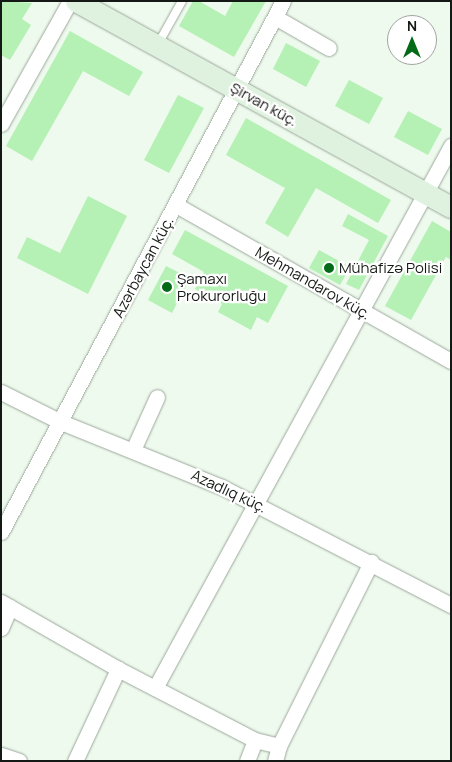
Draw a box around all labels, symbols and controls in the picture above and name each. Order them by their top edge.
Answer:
north arrow [387,15,437,65]
text: N [407,16,417,35]
street label: Şirvan küç. [227,78,301,130]
street label: Azərbaycan küç. [109,213,177,321]
street label: Mehmandarov küç. [252,243,374,323]
place label: Mühafizə Polisi [339,259,442,277]
marker: Mühafizə Polisi [323,262,335,274]
place label: Şamaxı Prokurorluğu [177,269,266,304]
marker: Şamaxı Prokurorluğu [161,281,173,293]
street label: Azadlıq küç. [188,466,270,516]

